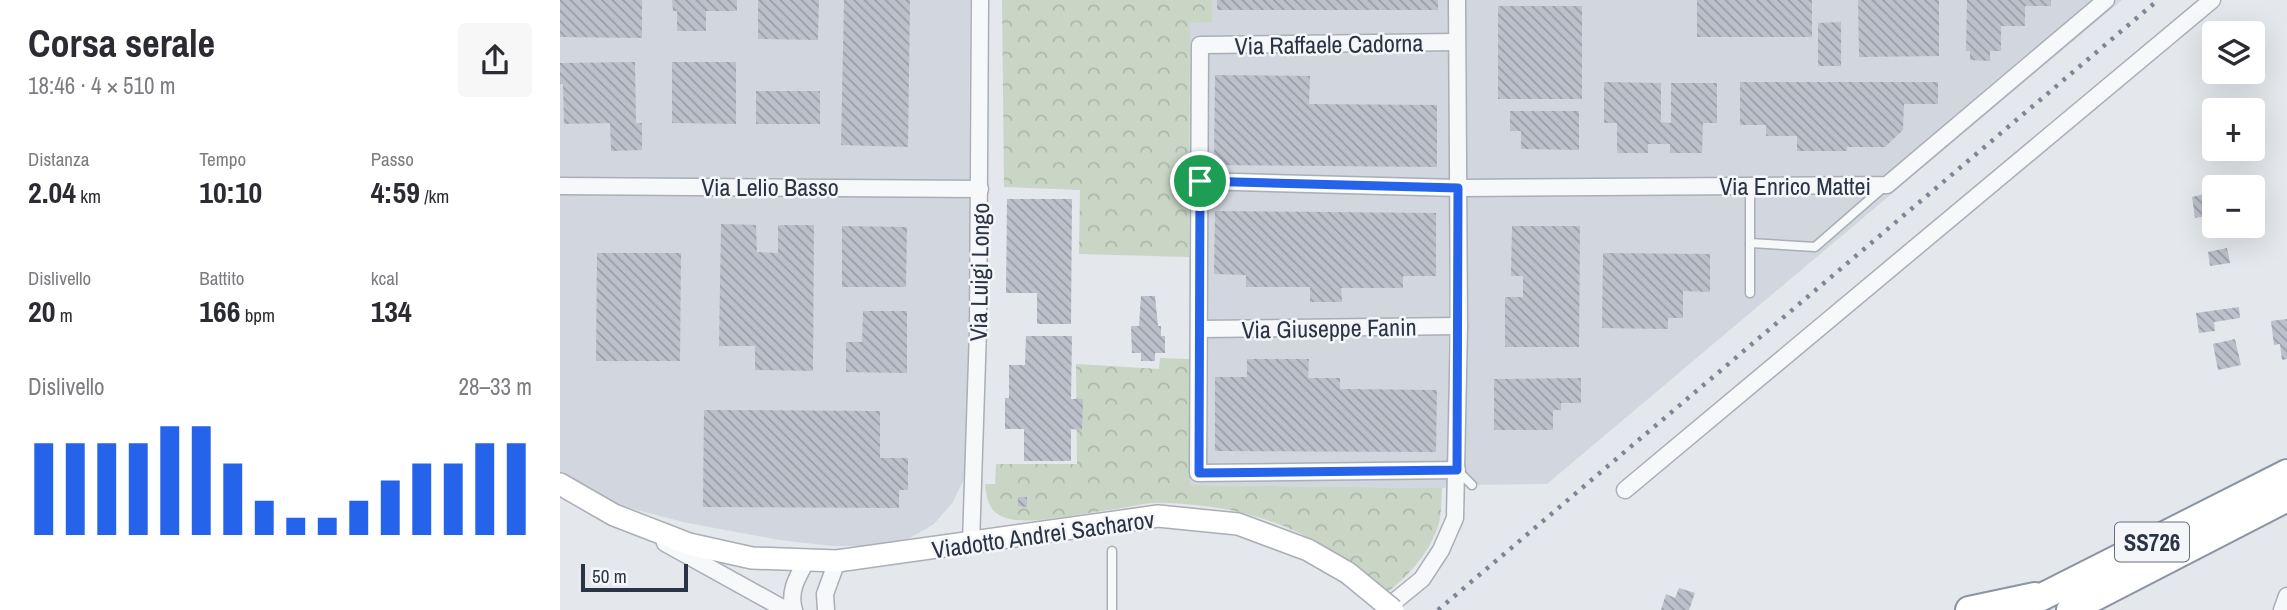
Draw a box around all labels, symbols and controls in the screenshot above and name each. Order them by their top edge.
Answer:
text: Corsa serale [28,18,215,69]
map controls [2202,21,2265,238]
button: layers [2202,21,2265,84]
button: share [458,23,532,97]
street label: Via Raffaele Cadorna [1234,26,1424,62]
text: 18:46 · 4 × 510 m [28,70,175,101]
button: + [2202,98,2265,161]
text: Distanza [28,146,89,172]
text: Tempo [199,146,246,172]
text: Passo [371,146,414,172]
pin [1170,151,1230,211]
icon: arrive [1181,162,1219,200]
street label: Via Enrico Mattei [1719,170,1871,202]
street label: Via Lelio Basso [701,171,839,203]
text: 2.04 [28,172,76,212]
text: 10:10 [199,172,262,212]
text: 4:59 [371,172,420,212]
button: − [2202,175,2265,238]
text: km [76,183,101,209]
text: /km [420,183,449,209]
street label: Via Luigi Longo [962,202,996,342]
text: Dislivello [28,265,91,291]
text: Battito [199,265,244,291]
text: kcal [371,265,398,291]
text: 20 [28,291,55,331]
text: 166 [199,291,240,331]
text: 134 [371,291,412,331]
text: m [55,302,73,328]
text: bpm [240,302,275,328]
street label: Via Giuseppe Fanin [1241,310,1417,346]
text: Dislivello [28,371,105,402]
text: 28–33 m [459,371,532,402]
street label: Viadotto Andrei Sacharov [930,503,1156,565]
road number: SS726 [2115,522,2189,562]
scale bar [581,561,688,593]
text: 50 m [592,563,627,589]

